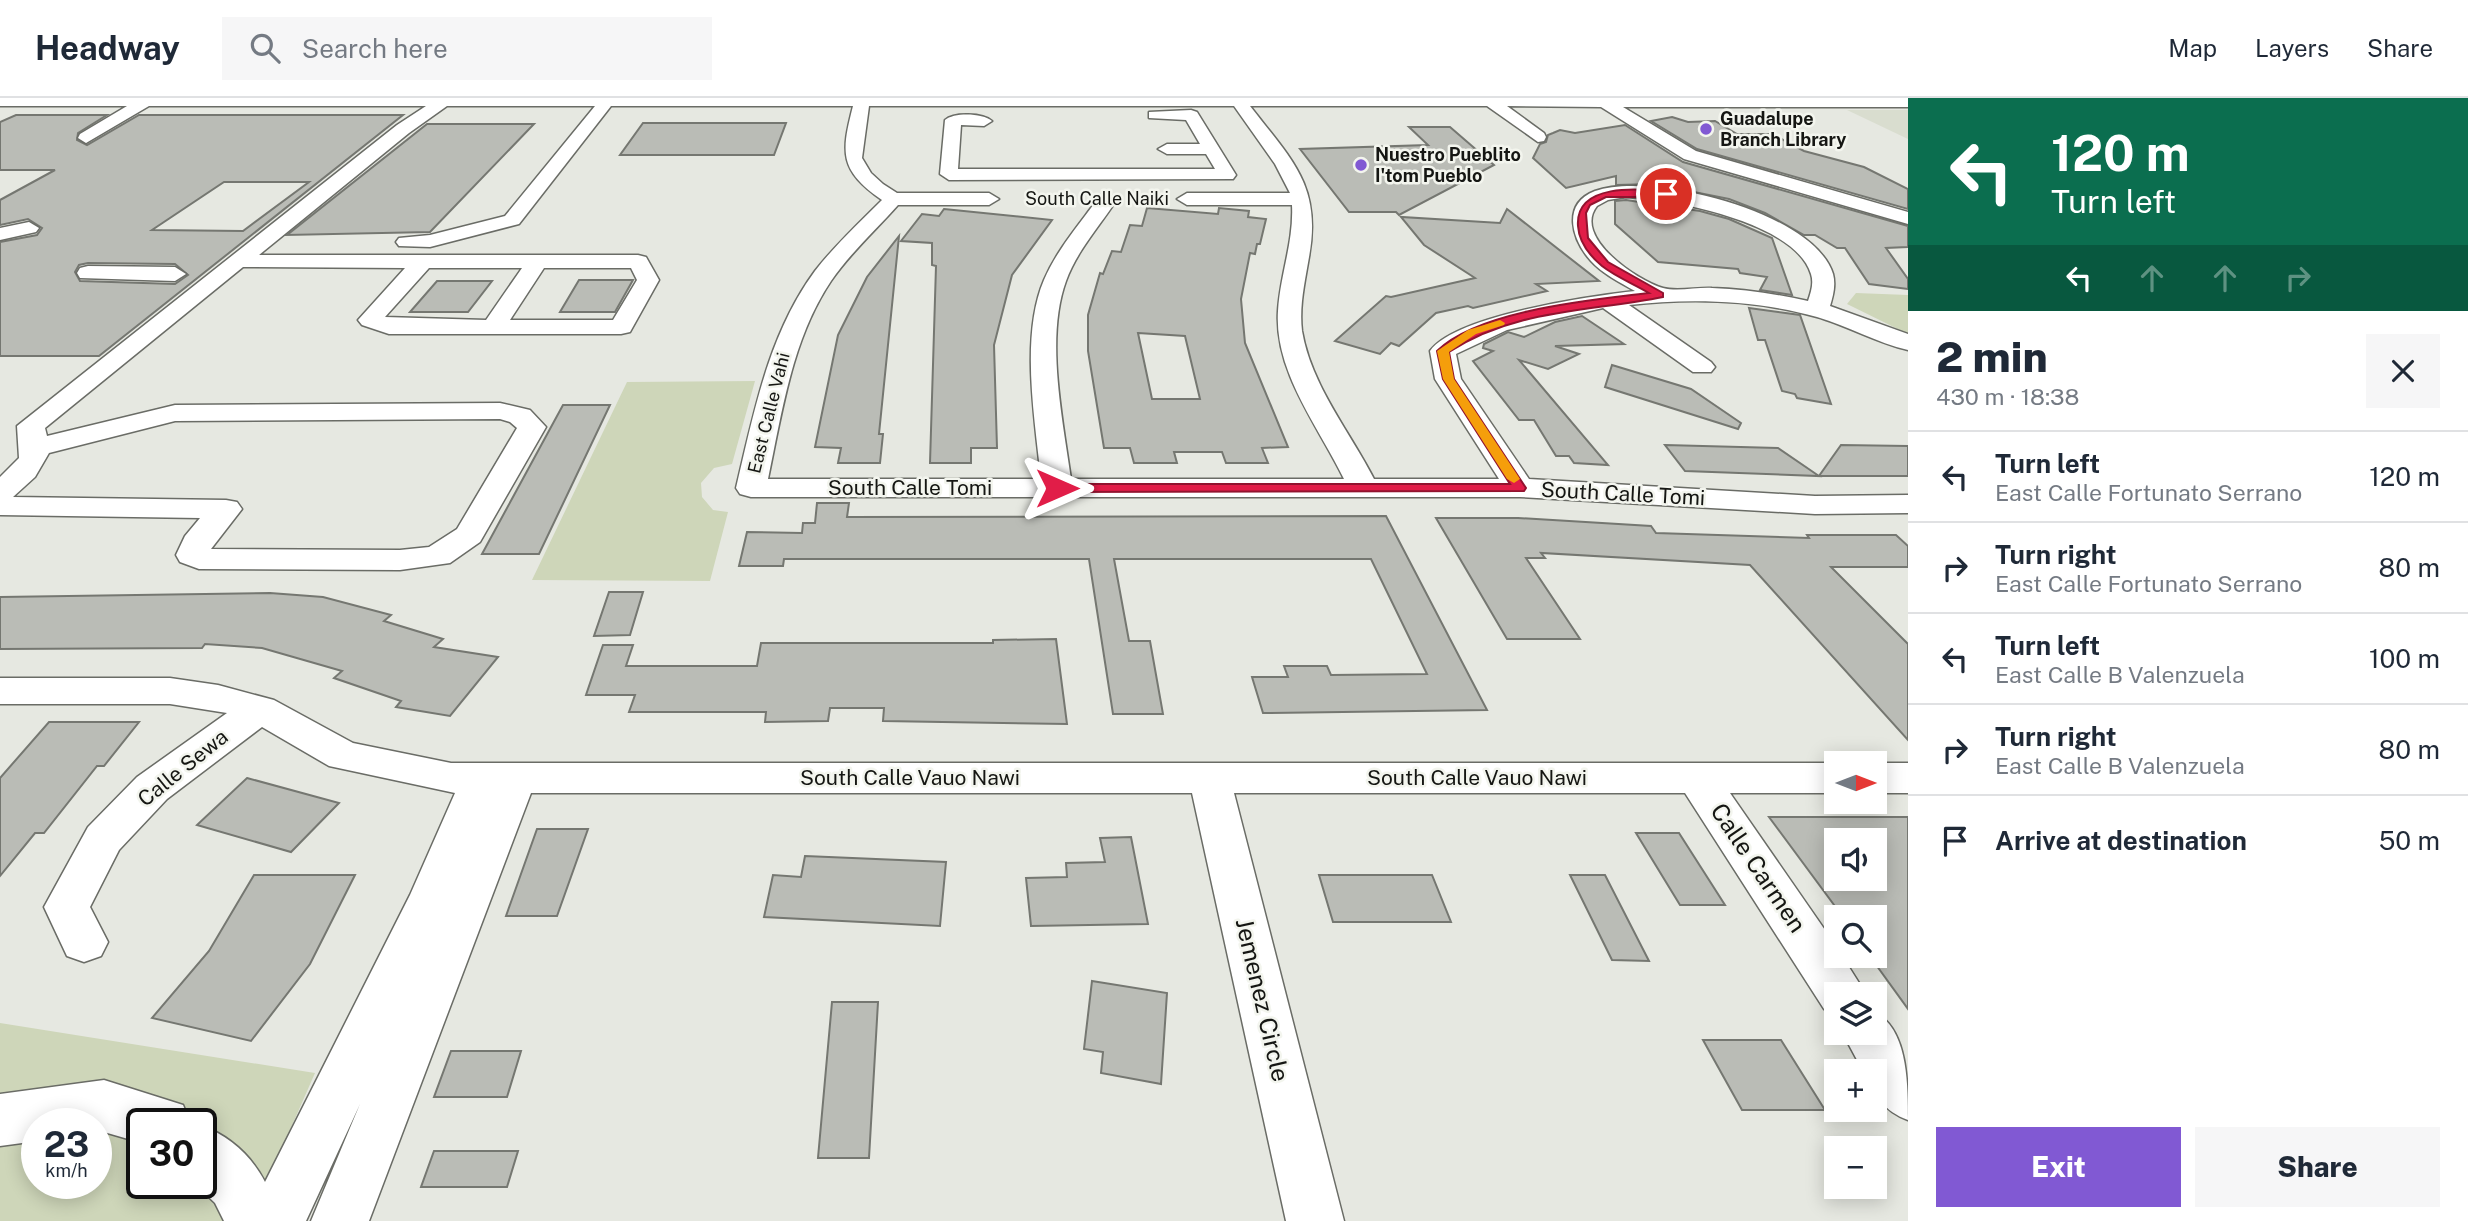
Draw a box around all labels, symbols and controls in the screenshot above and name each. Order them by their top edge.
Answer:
search box [222,17,712,80]
text: Headway [35,29,180,67]
icon: search [246,29,284,67]
text: Search here [302,33,448,64]
text: Map [2168,34,2217,62]
text: Layers [2255,34,2329,62]
text: Share [2367,34,2433,62]
place label: Guadalupe Branch Library [1720,108,1846,150]
marker: Guadalupe Branch Library [1698,121,1714,137]
text: 120 m [2051,124,2190,182]
icon: left [1936,126,2027,217]
place label: Nuestro Pueblito I'tom Pueblo [1375,144,1521,186]
marker: Nuestro Pueblito I'tom Pueblo [1353,157,1369,173]
pin [1636,164,1696,224]
icon: arrive [1647,175,1685,213]
text: Turn left [2051,183,2176,220]
street label: South Calle Naiki [1025,188,1169,209]
icon: left [2060,259,2098,297]
icon: ahead [2133,259,2171,297]
icon: ahead [2206,259,2244,297]
icon: right [2279,259,2317,297]
text: 2 min [1936,332,2048,381]
button: close [2366,334,2440,408]
street label: East Calle Vahi [743,350,794,475]
text: 430 m · 18:38 [1936,383,2079,410]
text: Turn left [1995,448,2100,479]
position arrow [1020,451,1094,525]
icon: left [1936,458,1974,496]
text: 120 m [2369,461,2440,492]
street label: South Calle Tomi [828,475,992,500]
street label: South Calle Tomi [1540,477,1706,510]
text: East Calle Fortunato Serrano [1995,479,2302,506]
text: Turn right [1995,539,2117,570]
icon: right [1936,549,1974,587]
text: 80 m [2379,552,2440,583]
text: East Calle Fortunato Serrano [1995,570,2302,597]
text: Turn left [1995,630,2100,661]
icon: left [1936,640,1974,678]
text: 100 m [2369,643,2440,674]
text: East Calle B Valenzuela [1995,661,2245,688]
text: Turn right [1995,721,2117,752]
street label: Calle Sewa [133,724,233,811]
icon: right [1936,731,1974,769]
text: 80 m [2379,734,2440,765]
north arrow [1824,751,1886,814]
map controls [1824,751,1887,1199]
text: East Calle B Valenzuela [1995,752,2245,779]
street label: South Calle Vauo Nawi [800,765,1020,790]
street label: South Calle Vauo Nawi [1367,765,1587,790]
street label: Calle Carmen [1705,798,1812,937]
icon: arrive [1936,822,1974,860]
text: Arrive at destination [1995,825,2247,856]
text: 50 m [2379,825,2440,856]
button: sound [1824,828,1887,891]
button: search [1824,905,1887,968]
street label: Jemenez Circle [1231,915,1295,1084]
button: layers [1824,982,1887,1045]
button: + [1824,1059,1887,1122]
speed limit sign: 30 [126,1108,217,1199]
text: 23 [44,1124,89,1165]
button: Exit [1936,1127,2181,1207]
button: Share [2195,1127,2440,1207]
button: − [1824,1136,1887,1199]
text: km/h [45,1160,88,1181]

